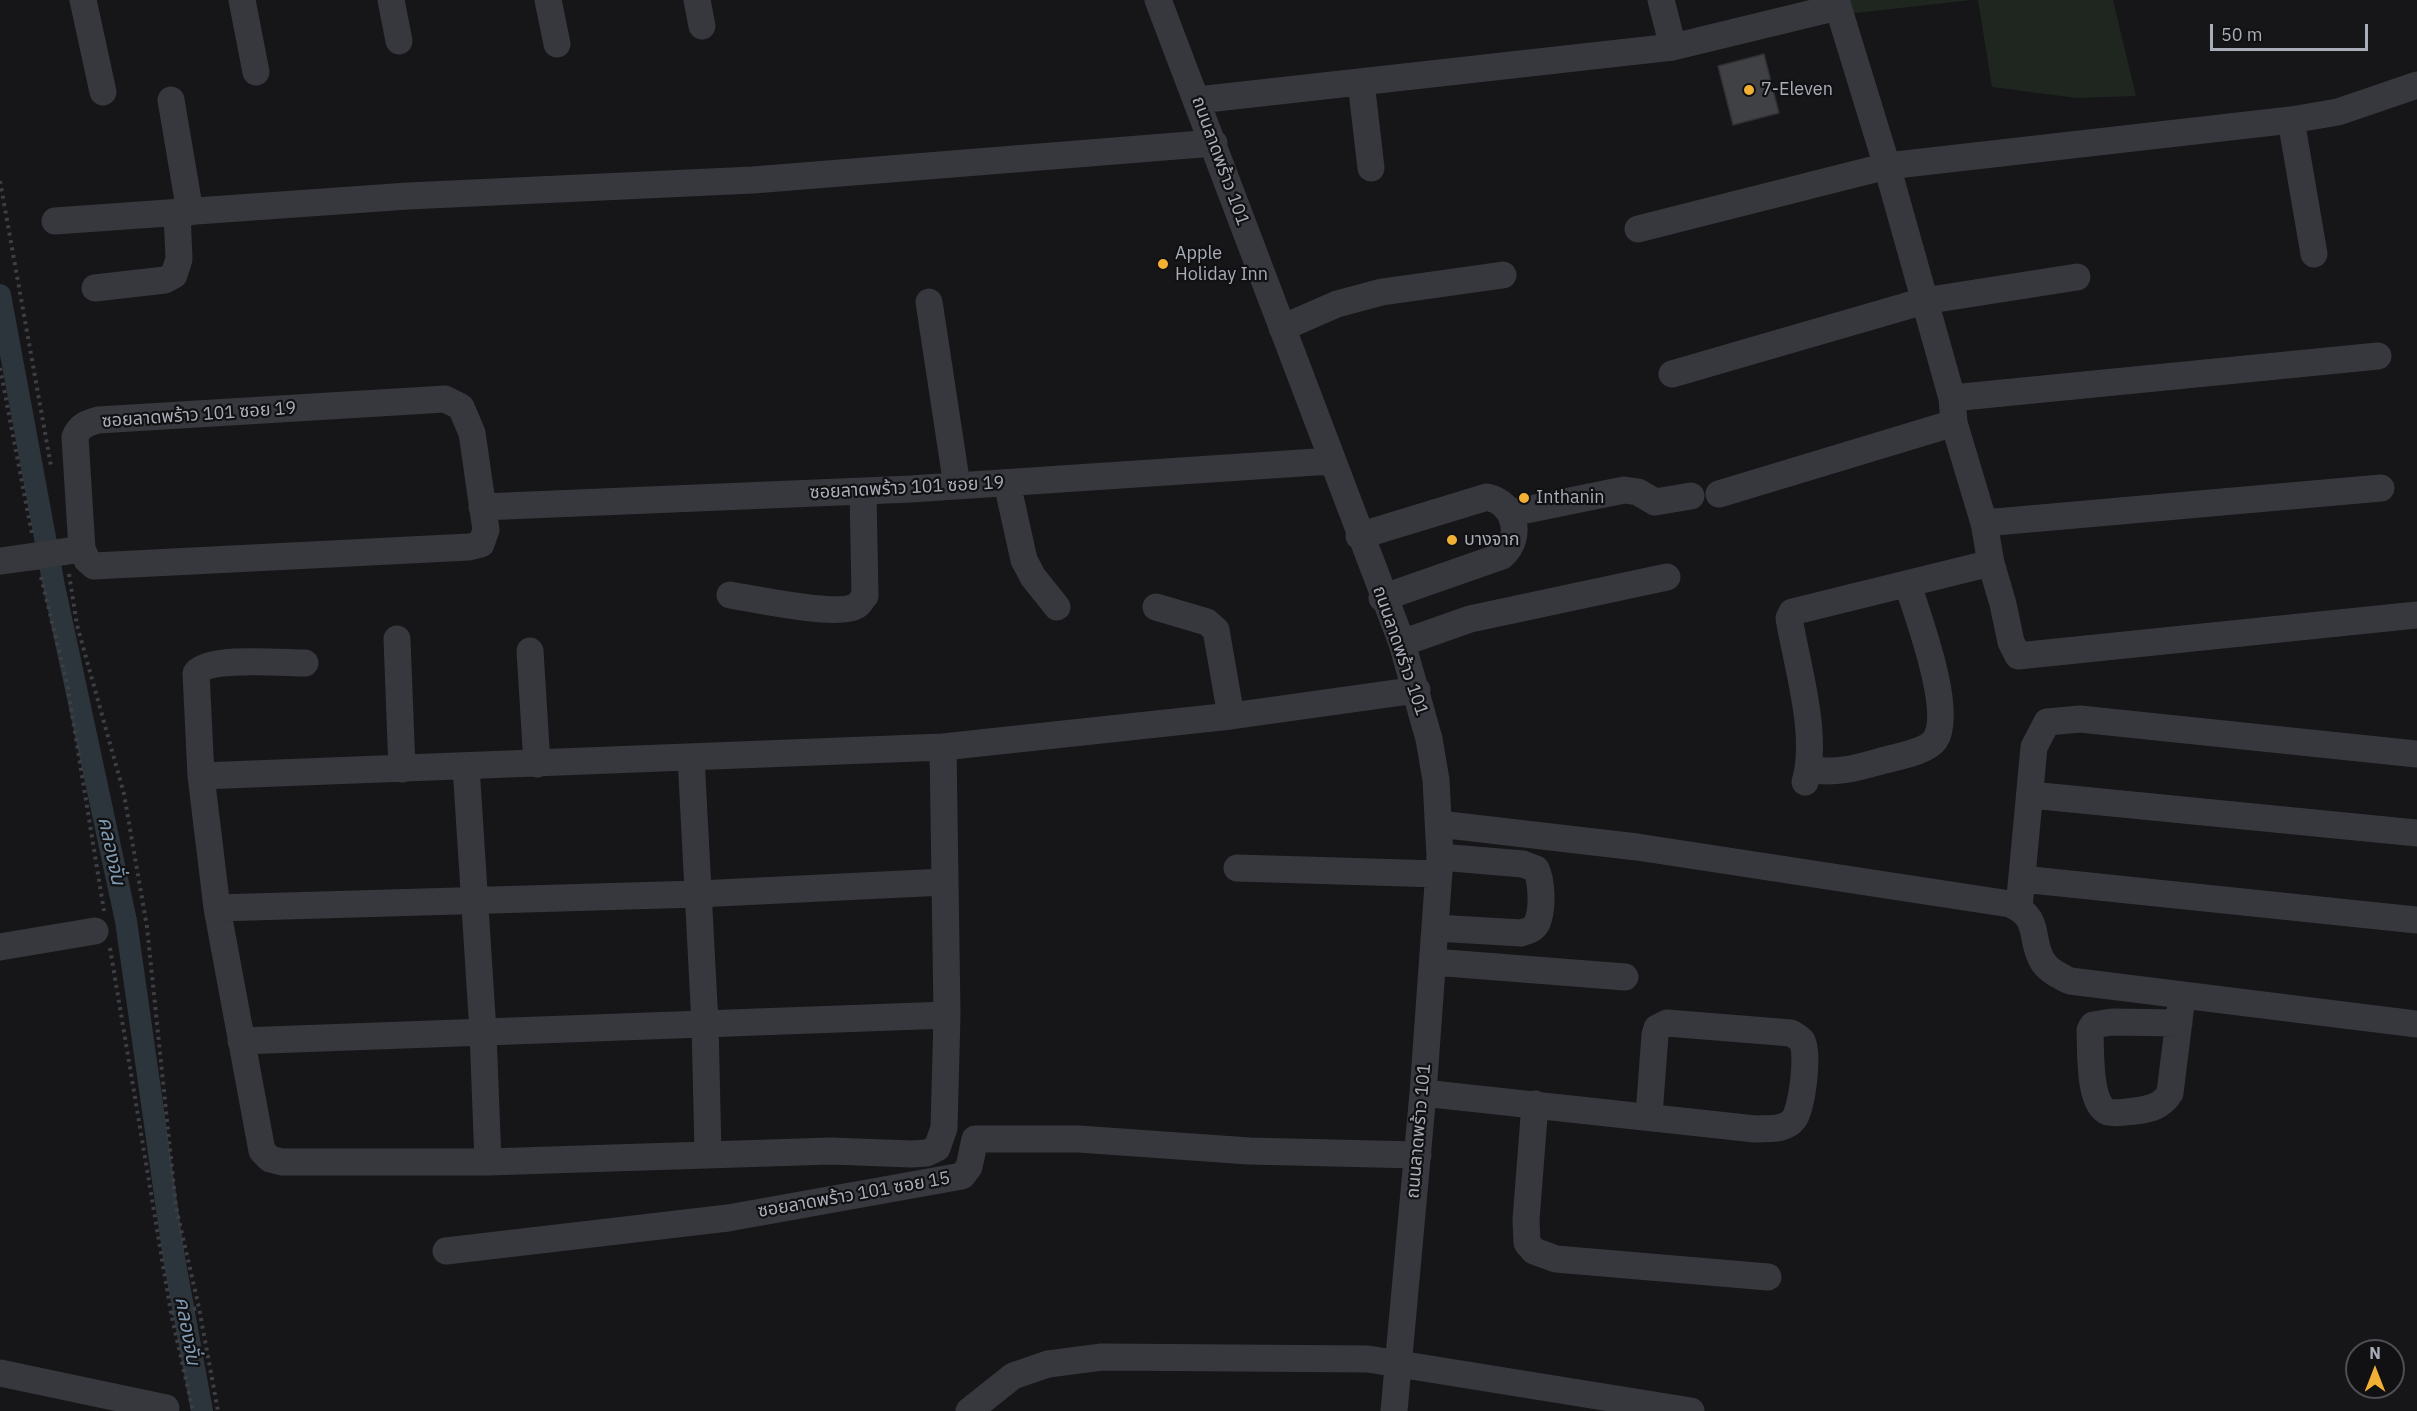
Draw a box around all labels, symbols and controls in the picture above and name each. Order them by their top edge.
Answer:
scale bar [2213,12,2370,50]
text: 50 m [2221,23,2263,46]
place label: 7-Eleven [1761,79,1833,101]
marker: 7-Eleven [1742,83,1756,97]
street label: ถนนลาดพร้าว 101 [1187,94,1253,228]
place label: Apple Holiday Inn [1175,243,1268,286]
marker: Apple Holiday Inn [1156,257,1170,271]
street label: ซอยลาดพร้าว 101 ซอย 19 [101,397,297,433]
street label: ซอยลาดพร้าว 101 ซอย 19 [809,472,1005,504]
place label: Inthanin [1536,487,1605,509]
marker: Inthanin [1517,491,1531,505]
place label: บางจาก [1464,529,1520,551]
marker: บางจาก [1445,533,1459,547]
street label: ถนนลาดพร้าว 101 [1368,583,1432,719]
water label: คลองจั่น [92,815,130,887]
street label: ถนนลาดพร้าว 101 [1402,1062,1436,1200]
street label: ซอยลาดพร้าว 101 ซอย 15 [756,1167,952,1223]
water label: คลองจั่น [169,1295,205,1367]
north arrow [2345,1339,2405,1399]
text: N [2369,1343,2381,1363]

